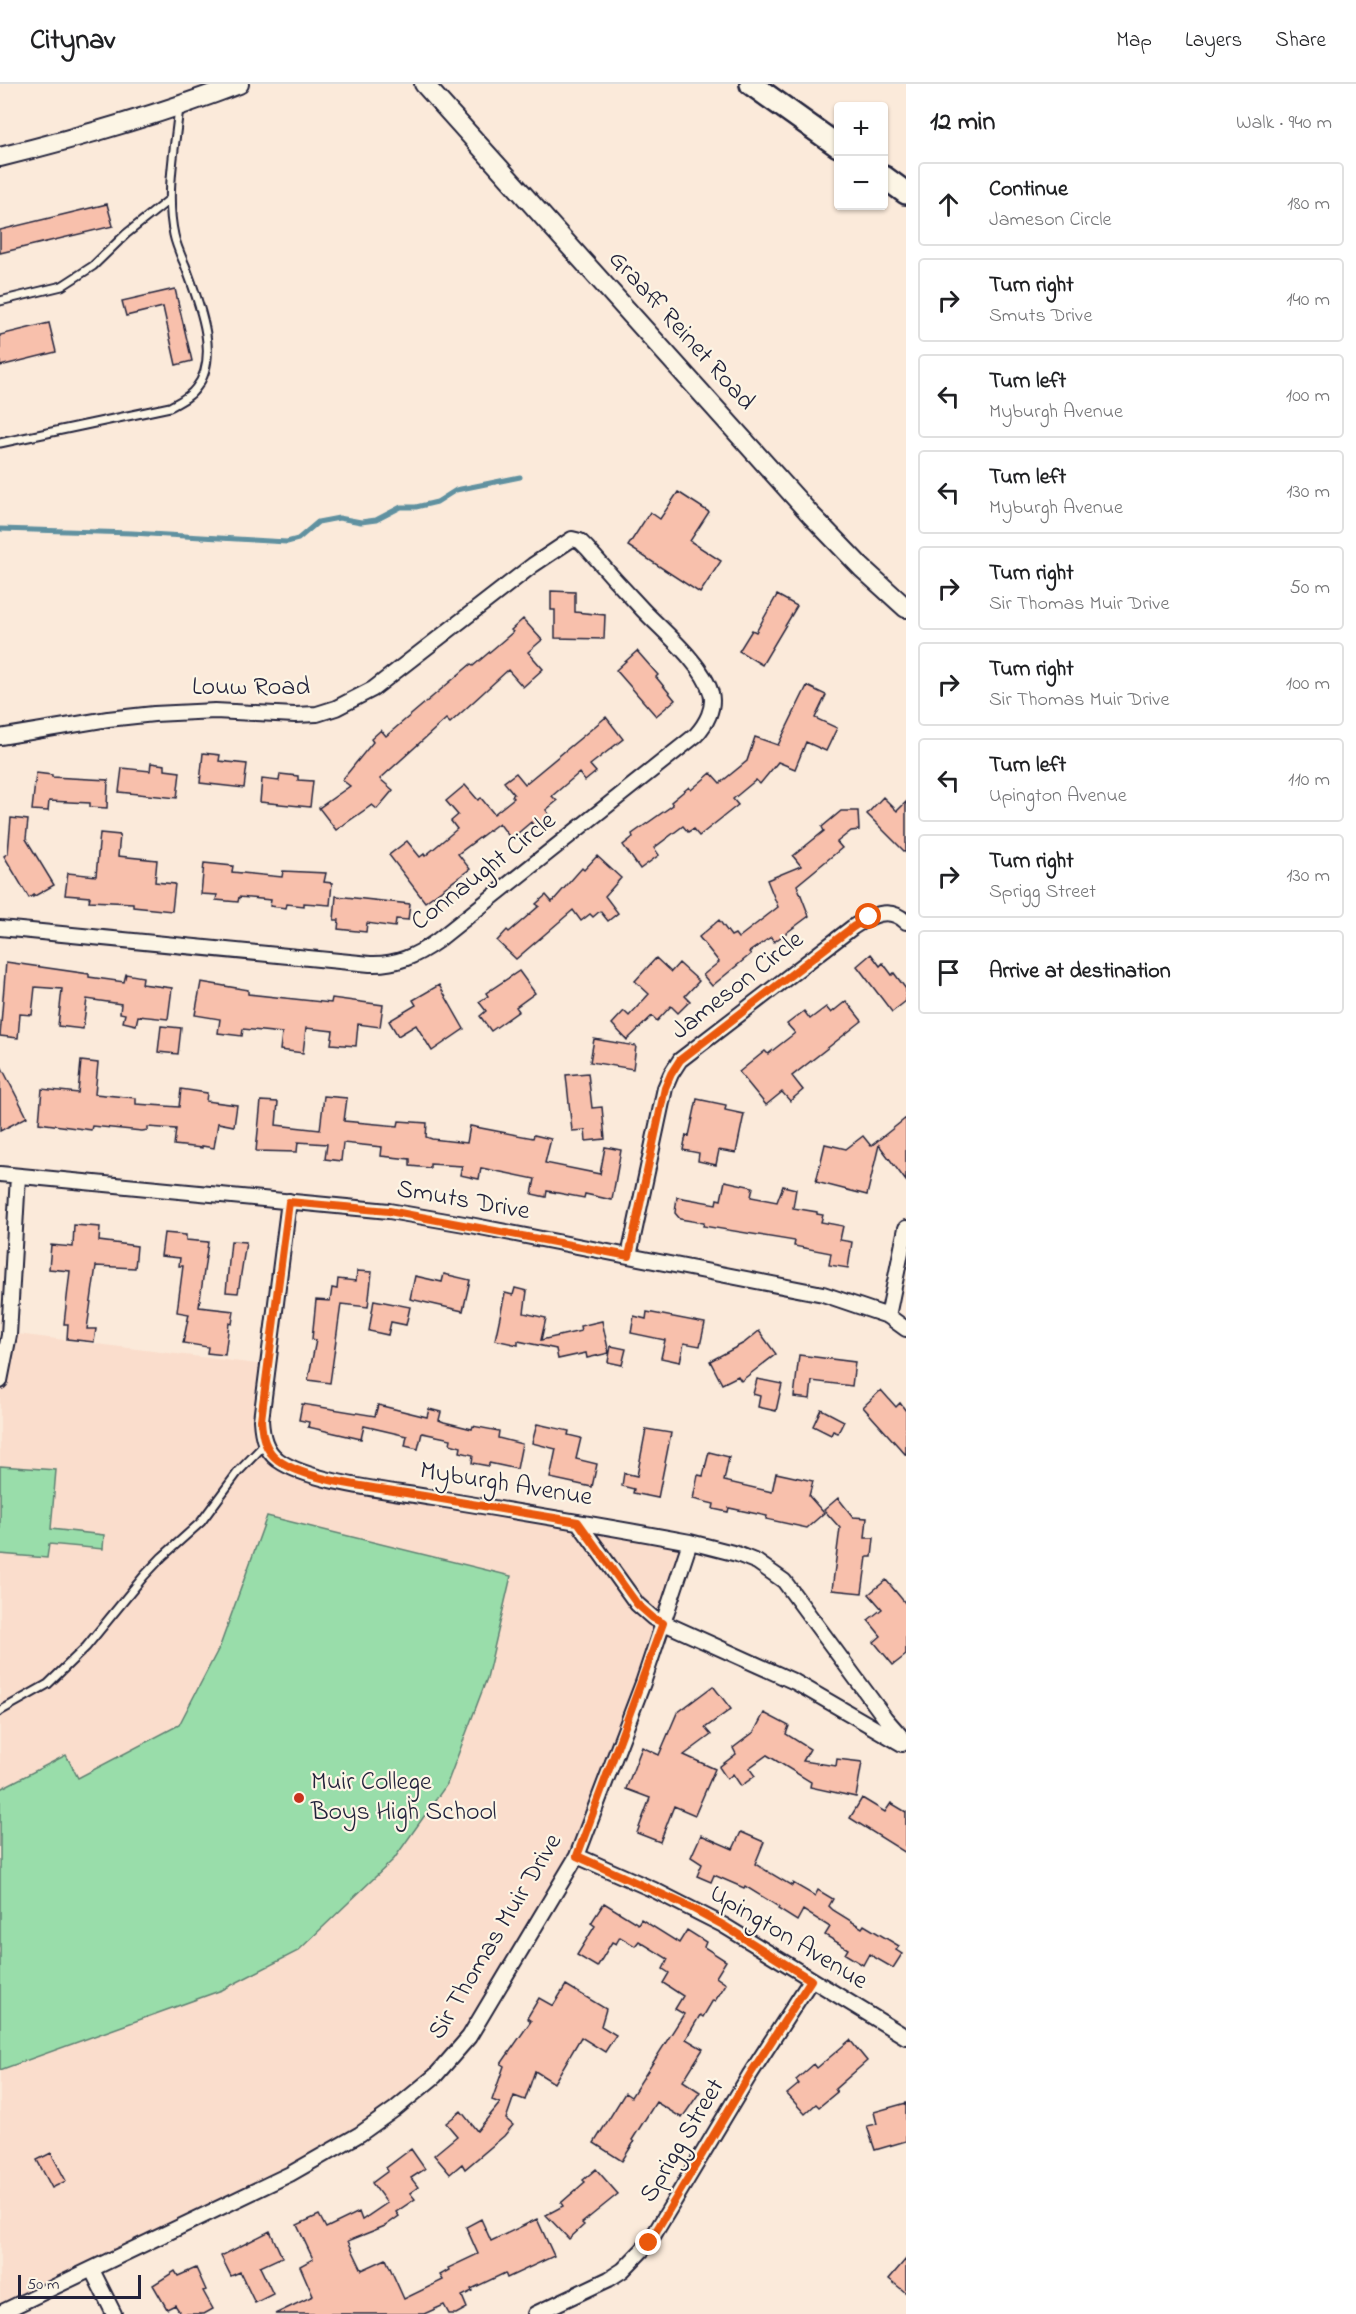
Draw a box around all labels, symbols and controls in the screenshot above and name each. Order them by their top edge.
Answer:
text: Citynav [30,21,115,62]
text: Map [1116,26,1152,56]
text: Layers [1185,26,1242,56]
text: Share [1275,26,1326,56]
map controls [834,102,888,210]
button: + [834,102,888,156]
text: 12 min [930,104,995,142]
text: Walk · 940 m [1236,109,1332,138]
button: − [834,156,888,210]
text: Continue [989,174,1068,206]
icon: ahead [932,188,965,221]
text: 180 m [1287,190,1330,219]
text: Jameson Circle [989,206,1111,235]
street label: Graaff Reinet Road [598,242,764,420]
text: Turn right [989,270,1074,302]
icon: right [932,284,965,317]
text: 140 m [1286,286,1330,315]
text: Smuts Drive [989,302,1092,331]
text: Turn left [989,366,1066,398]
icon: left [932,380,965,413]
text: 100 m [1286,382,1330,411]
text: Myburgh Avenue [989,398,1123,427]
text: Turn left [989,462,1066,494]
icon: left [932,476,965,509]
text: 130 m [1286,478,1330,507]
text: Myburgh Avenue [989,494,1123,523]
text: Turn right [989,558,1074,590]
icon: right [932,572,965,605]
text: 50 m [1289,574,1330,603]
text: Sir Thomas Muir Drive [989,590,1170,619]
text: Turn right [989,654,1074,686]
icon: right [932,668,965,701]
street label: Louw Road [192,669,310,707]
text: 100 m [1286,670,1330,699]
text: Sir Thomas Muir Drive [989,686,1170,715]
text: Turn left [989,750,1066,782]
icon: left [932,764,965,797]
text: 110 m [1288,766,1330,795]
text: Upington Avenue [989,782,1127,811]
street label: Connaught Circle [403,803,565,941]
text: Turn right [989,846,1074,878]
icon: right [932,860,965,893]
text: 130 m [1286,862,1330,891]
text: Sprigg Street [989,878,1096,907]
route start [855,903,881,929]
street label: Jameson Circle [664,922,813,1050]
icon: arrive [932,956,965,989]
text: Arrive at destination [989,956,1171,988]
street label: Smuts Drive [394,1171,533,1231]
street label: Myburgh Avenue [417,1453,595,1517]
place label: Muir College Boys High School [310,1764,497,1832]
marker: Muir College Boys High School [292,1791,306,1805]
street label: Sir Thomas Muir Drive [419,1826,573,2047]
street label: Upington Avenue [701,1876,875,2001]
street label: Sprigg Street [631,2071,735,2210]
route end [635,2229,661,2255]
scale bar [18,2272,141,2300]
text: 50 m [27,2273,59,2297]

